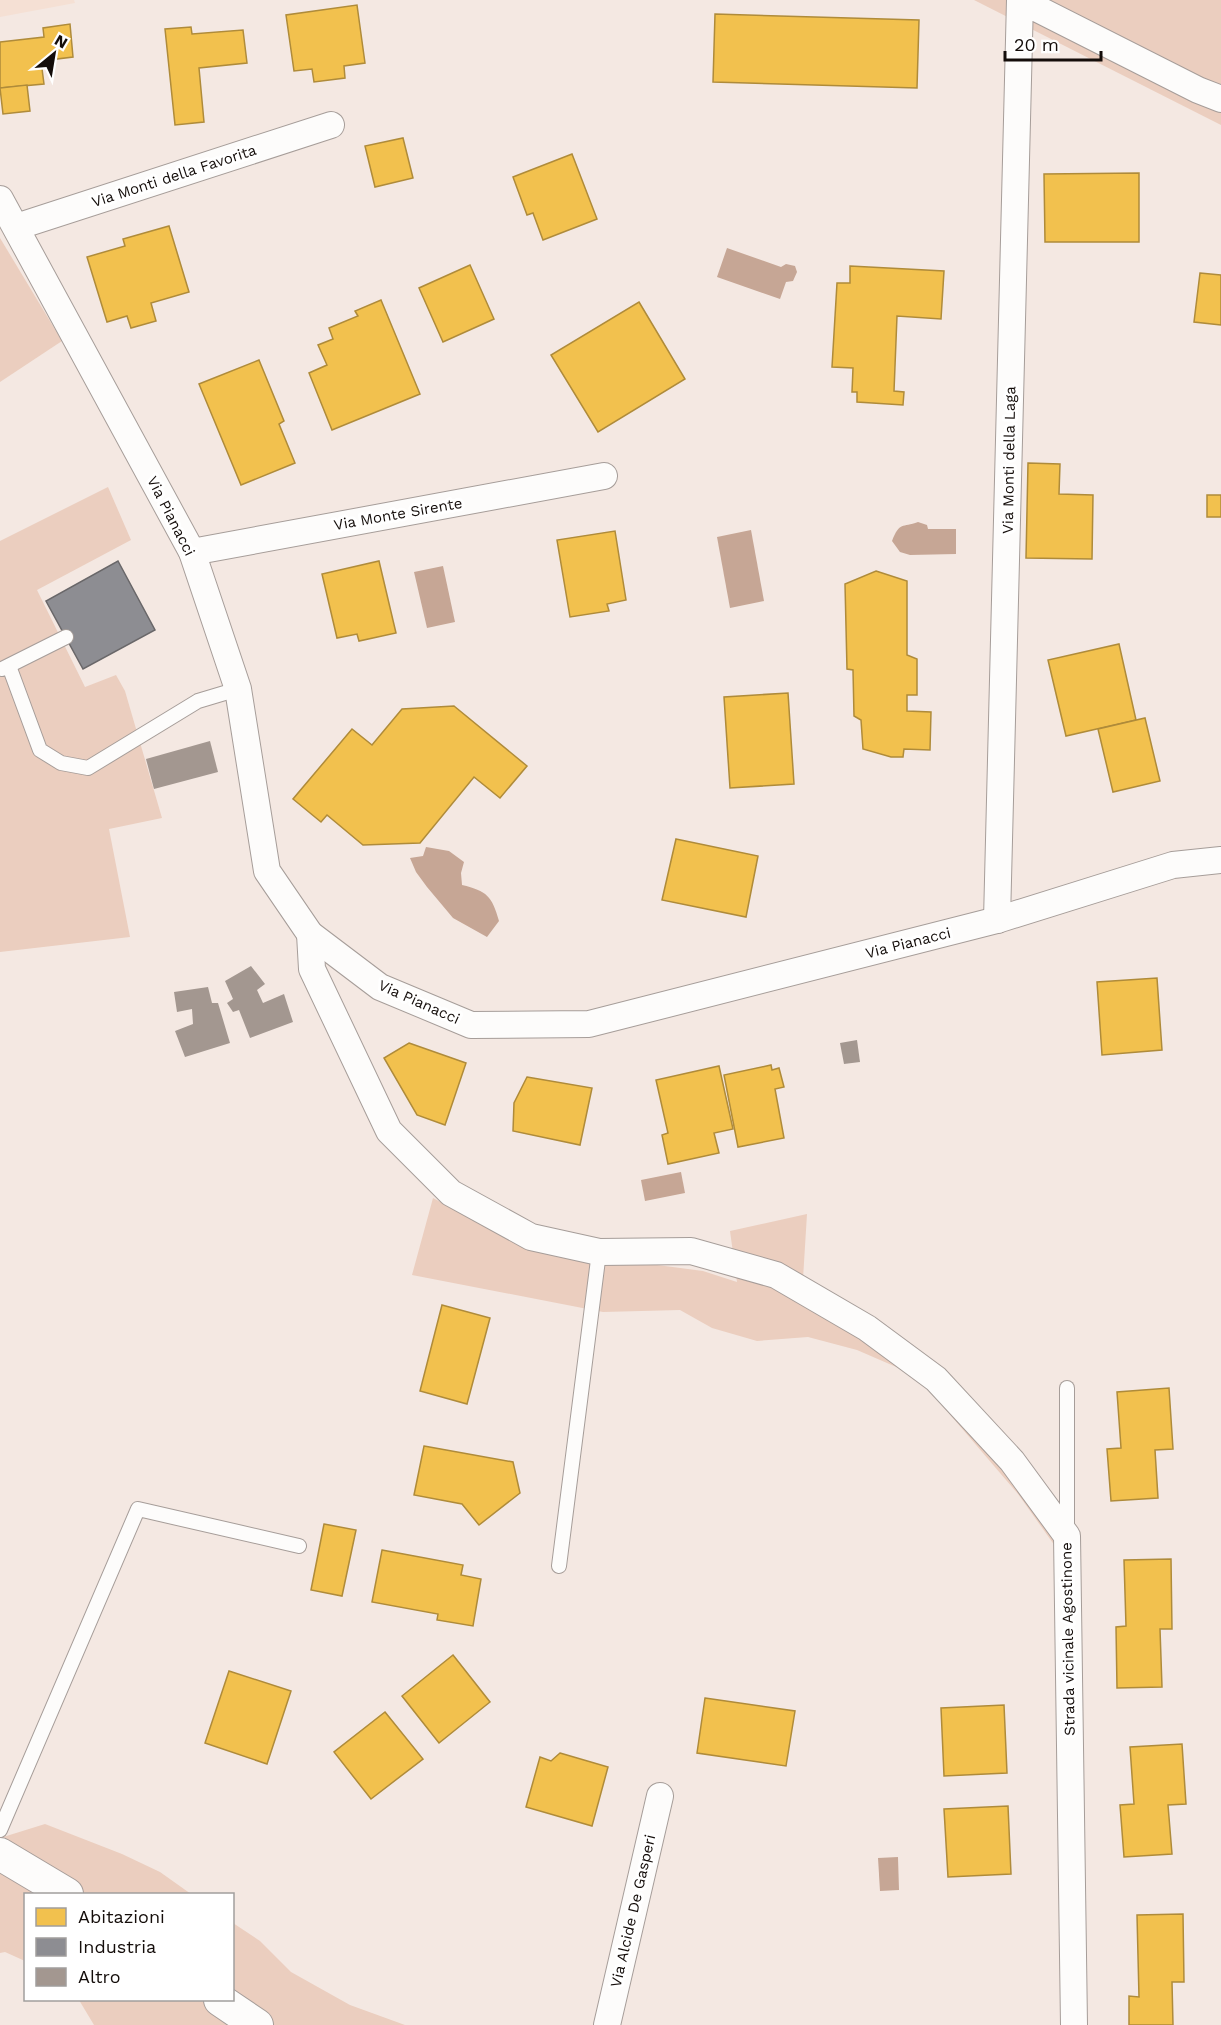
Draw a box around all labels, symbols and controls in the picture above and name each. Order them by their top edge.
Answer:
north arrow [24,24,84,84]
scale bar [1005,24,1101,62]
text: N [51,30,71,53]
text: 20 m [1014,34,1059,55]
street label: Via Monti della Favorita [89,141,259,211]
street label: Via Monti della Laga [999,386,1019,534]
street label: Via Pianacci [143,473,199,559]
street label: Via Monte Sirente [332,494,464,534]
street label: Via Pianacci [864,924,952,962]
street label: Via Pianacci [376,976,462,1028]
street label: Strada vicinale Agostinone [1057,1542,1079,1736]
street label: Via Alcide De Gasperi [607,1833,659,1989]
legend [24,1893,234,2001]
text: Abitazioni [78,1906,165,1927]
text: Industria [78,1936,156,1957]
text: Altro [78,1966,120,1987]

